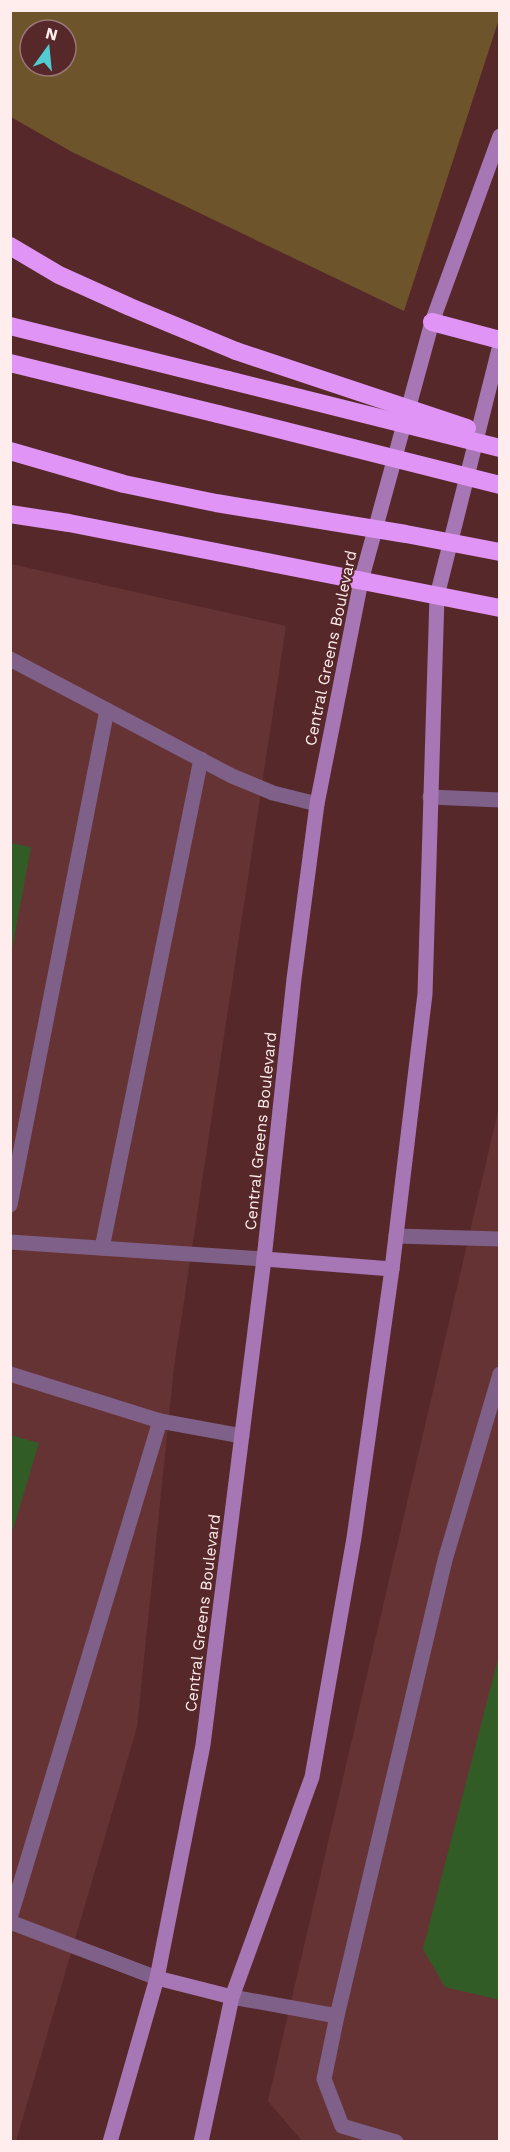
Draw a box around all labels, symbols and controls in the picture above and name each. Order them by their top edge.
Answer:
north arrow [18,18,78,78]
text: N [44,23,60,45]
street label: Central Greens Boulevard [300,549,360,748]
street label: Central Greens Boulevard [241,1031,280,1231]
street label: Central Greens Boulevard [181,1513,224,1713]

